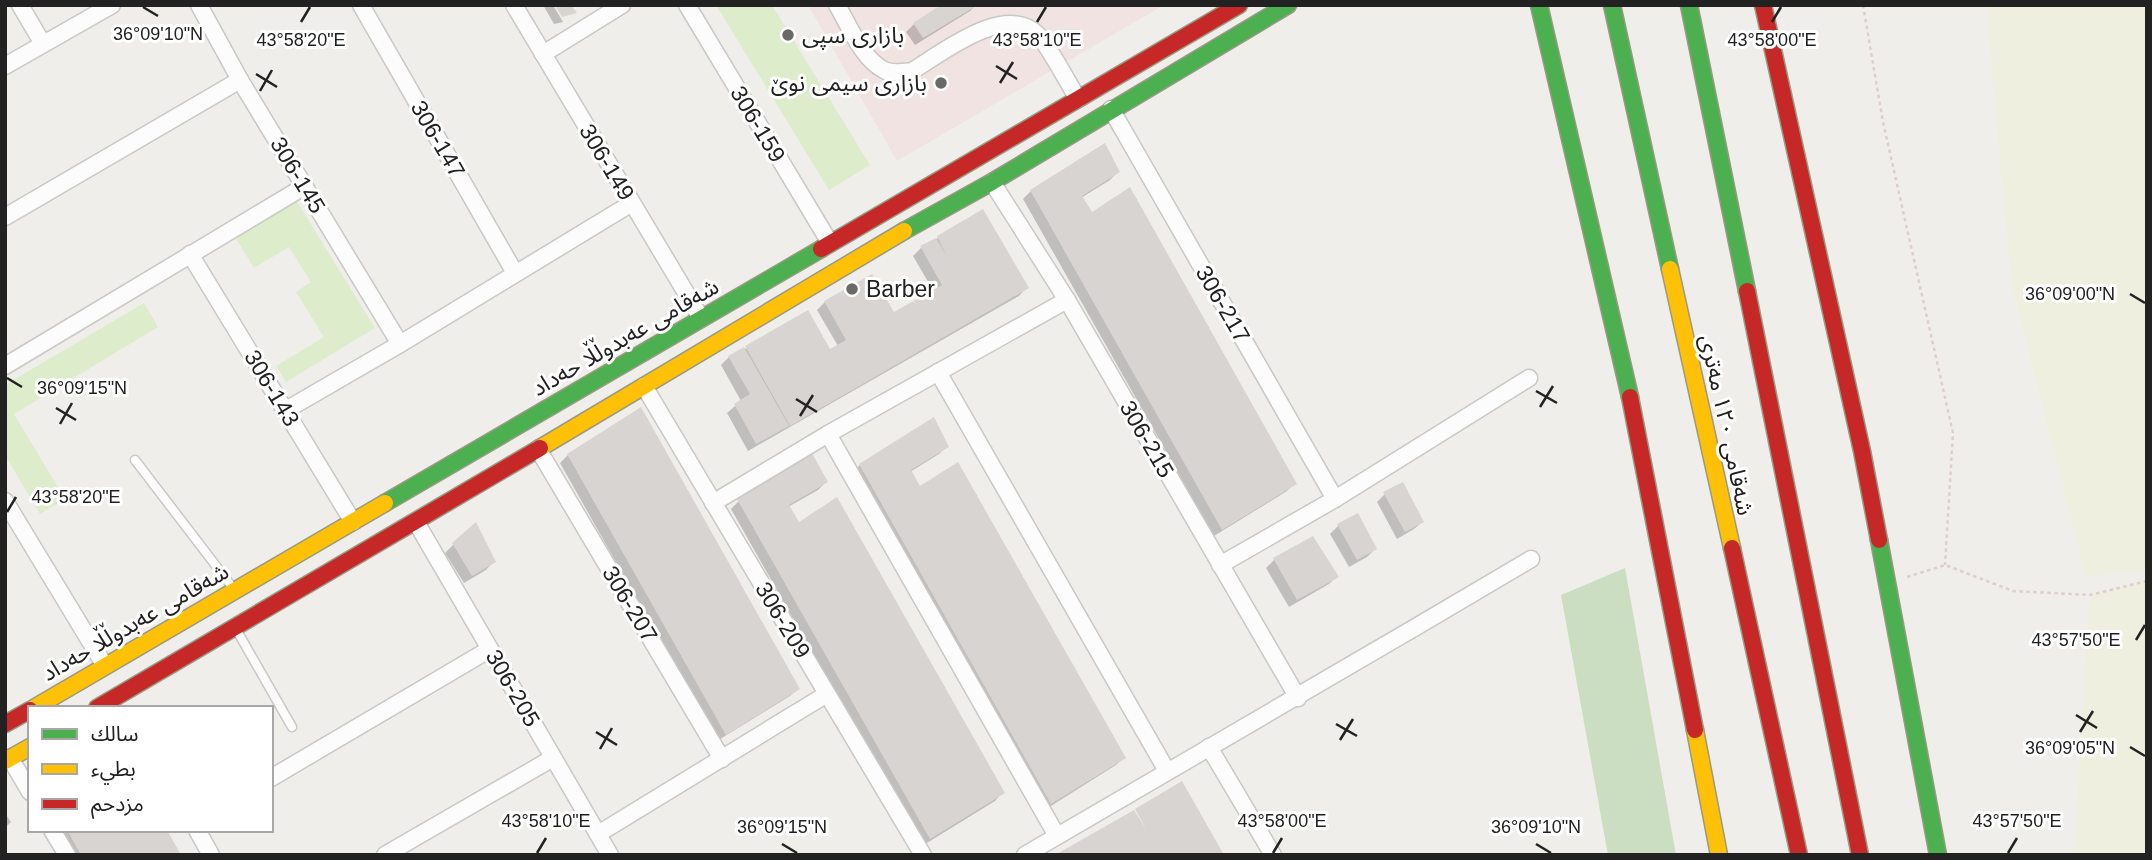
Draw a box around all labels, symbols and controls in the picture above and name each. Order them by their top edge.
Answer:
place label: بازاری سپی [802,22,904,50]
text: 36°09'10"N [113,24,203,44]
marker: بازاری سپی [780,27,796,43]
text: 43°58'20"E [256,30,346,50]
text: 43°58'10"E [992,30,1082,50]
text: 43°58'00"E [1727,30,1817,50]
place label: بازاری سیمی نوێ [771,70,927,97]
marker: بازاری سیمی نوێ [933,75,949,91]
street label: 306-159 [725,81,791,167]
street label: 306-147 [406,96,470,182]
street label: 306-149 [574,119,640,205]
street label: 306-145 [265,132,331,218]
street label: 306-217 [1191,261,1255,347]
street label: شەقامی عەبدوڵڵا حەداد [525,270,724,402]
place label: Barber [866,276,935,302]
marker: Barber [844,281,860,297]
text: 36°09'00"N [2025,284,2115,304]
street label: شەقامی ١٢٠ مەتری [1694,332,1759,518]
street label: 306-143 [239,345,305,431]
text: 36°09'15"N [37,378,127,398]
street label: 306-215 [1115,396,1179,482]
text: 43°58'20"E [31,487,121,507]
street label: شەقامی عەبدوڵڵا حەداد [35,555,234,687]
street label: 306-207 [597,561,663,647]
street label: 306-209 [750,577,816,663]
text: 43°57'50"E [2031,630,2121,650]
street label: 306-205 [481,645,545,731]
legend [28,706,273,832]
text: سالك [91,722,138,745]
text: 36°09'05"N [2025,738,2115,758]
text: بطيء [91,757,136,785]
text: مزدحم [91,792,144,819]
text: 43°58'10"E [501,811,591,831]
text: 43°58'00"E [1237,811,1327,831]
text: 43°57'50"E [1972,811,2062,831]
text: 36°09'15"N [737,817,827,837]
text: 36°09'10"N [1491,817,1581,837]

